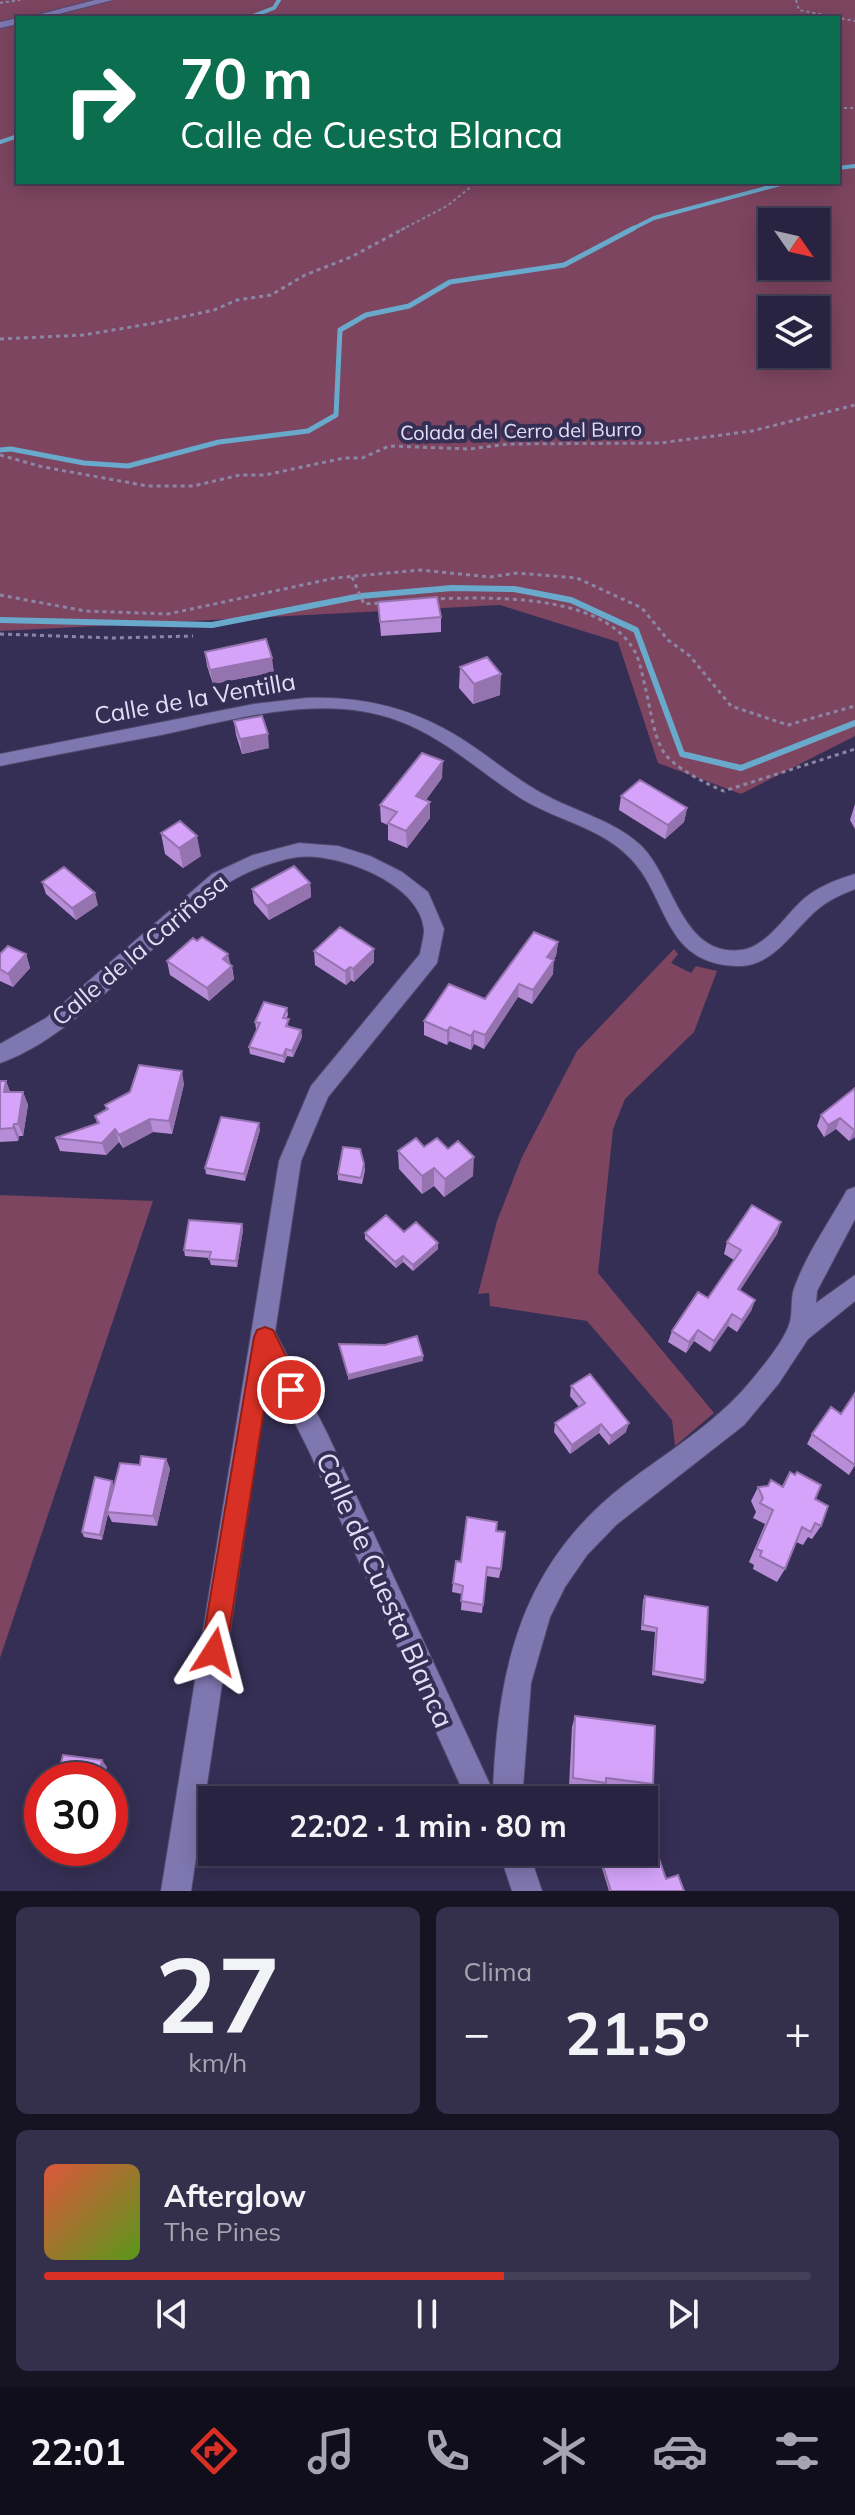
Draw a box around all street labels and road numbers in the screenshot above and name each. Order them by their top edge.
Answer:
street label: Colada del Cerro del Burro [400,416,642,445]
street label: Calle de la Ventilla [92,666,298,730]
street label: Calle de la Cariñosa [45,867,233,1031]
street label: Calle de Cuesta Blanca [309,1447,462,1733]

